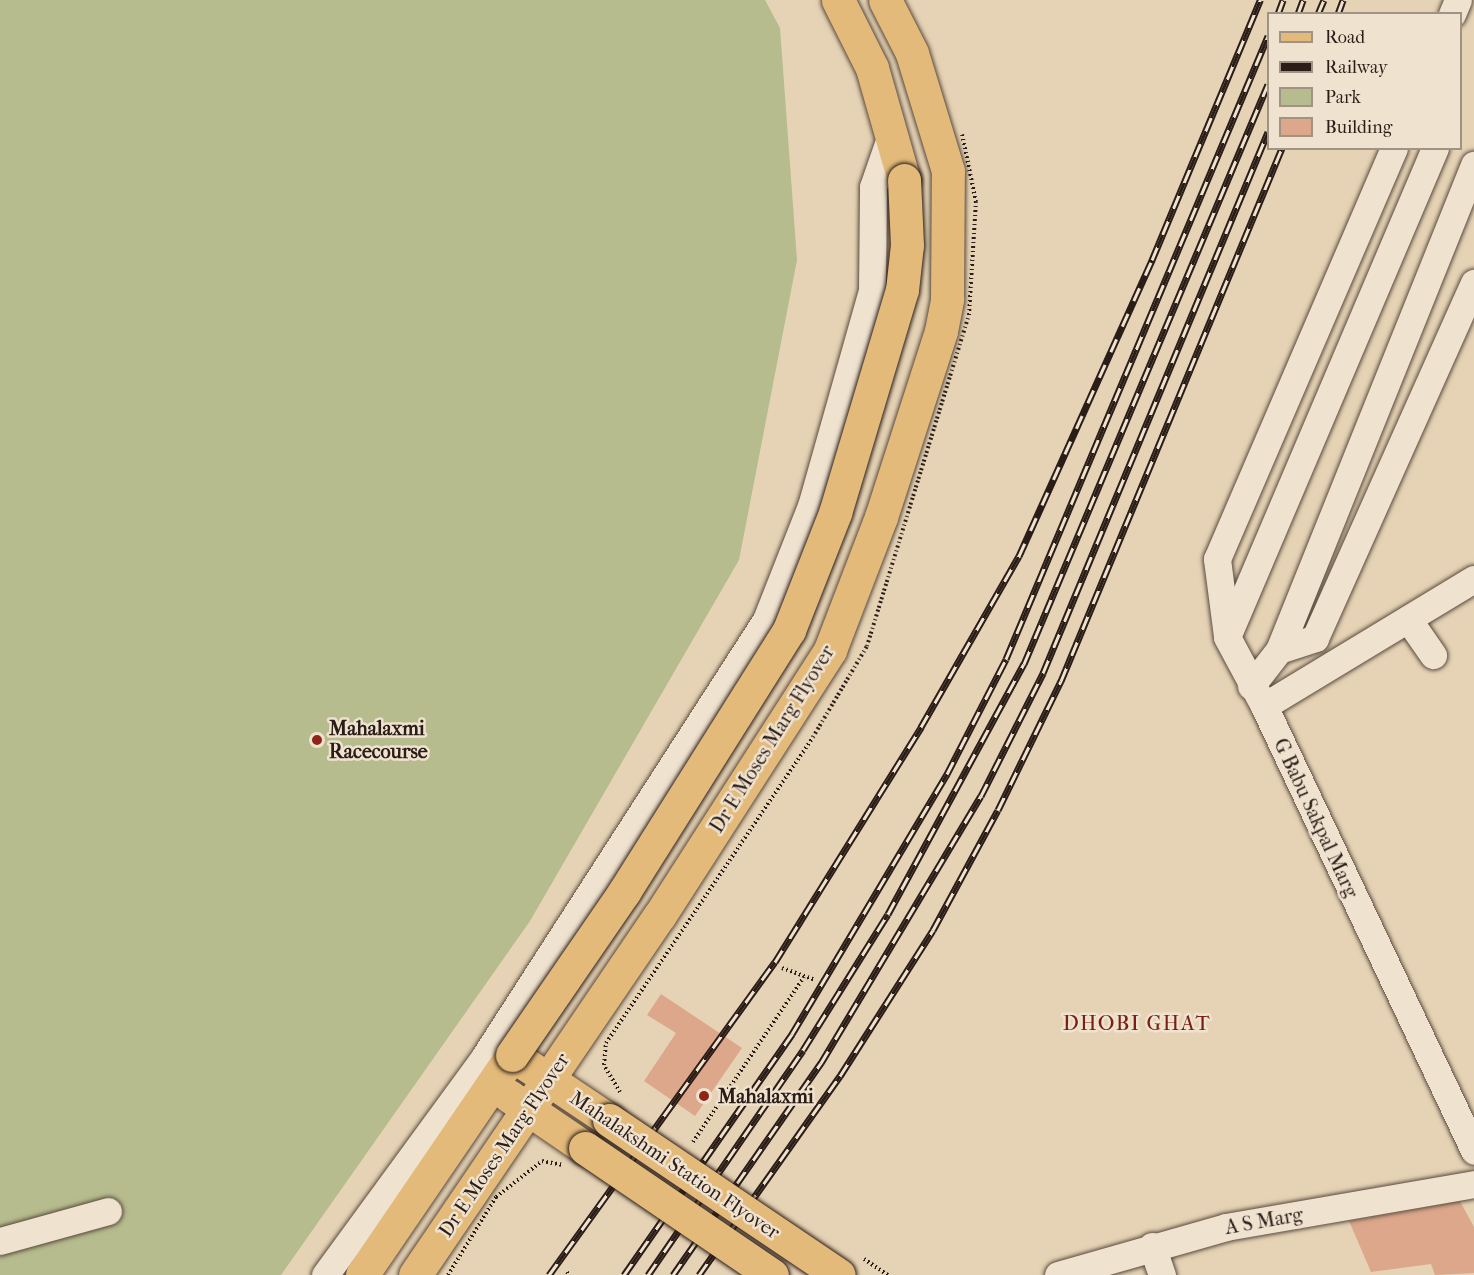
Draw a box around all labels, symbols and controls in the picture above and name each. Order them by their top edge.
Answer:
legend [1267,12,1462,150]
text: Road [1325,27,1365,48]
text: Railway [1325,57,1388,78]
text: Park [1325,87,1361,108]
text: Building [1325,117,1392,138]
street label: Dr E Moses Marg Flyover [704,641,840,837]
place label: Mahalaxmi Racecourse [329,716,428,763]
marker: Mahalaxmi Racecourse [310,733,324,747]
street label: G Babu Sakpal Marg [1269,734,1363,902]
district label: DHOBI GHAT [1063,1010,1211,1036]
street label: Dr E Moses Marg Flyover [433,1048,575,1242]
place label: Mahalaxmi [718,1084,814,1108]
street label: Mahalakshmi Station Flyover [565,1086,785,1244]
marker: Mahalaxmi [695,1087,713,1105]
street label: A S Marg [1223,1202,1305,1240]

